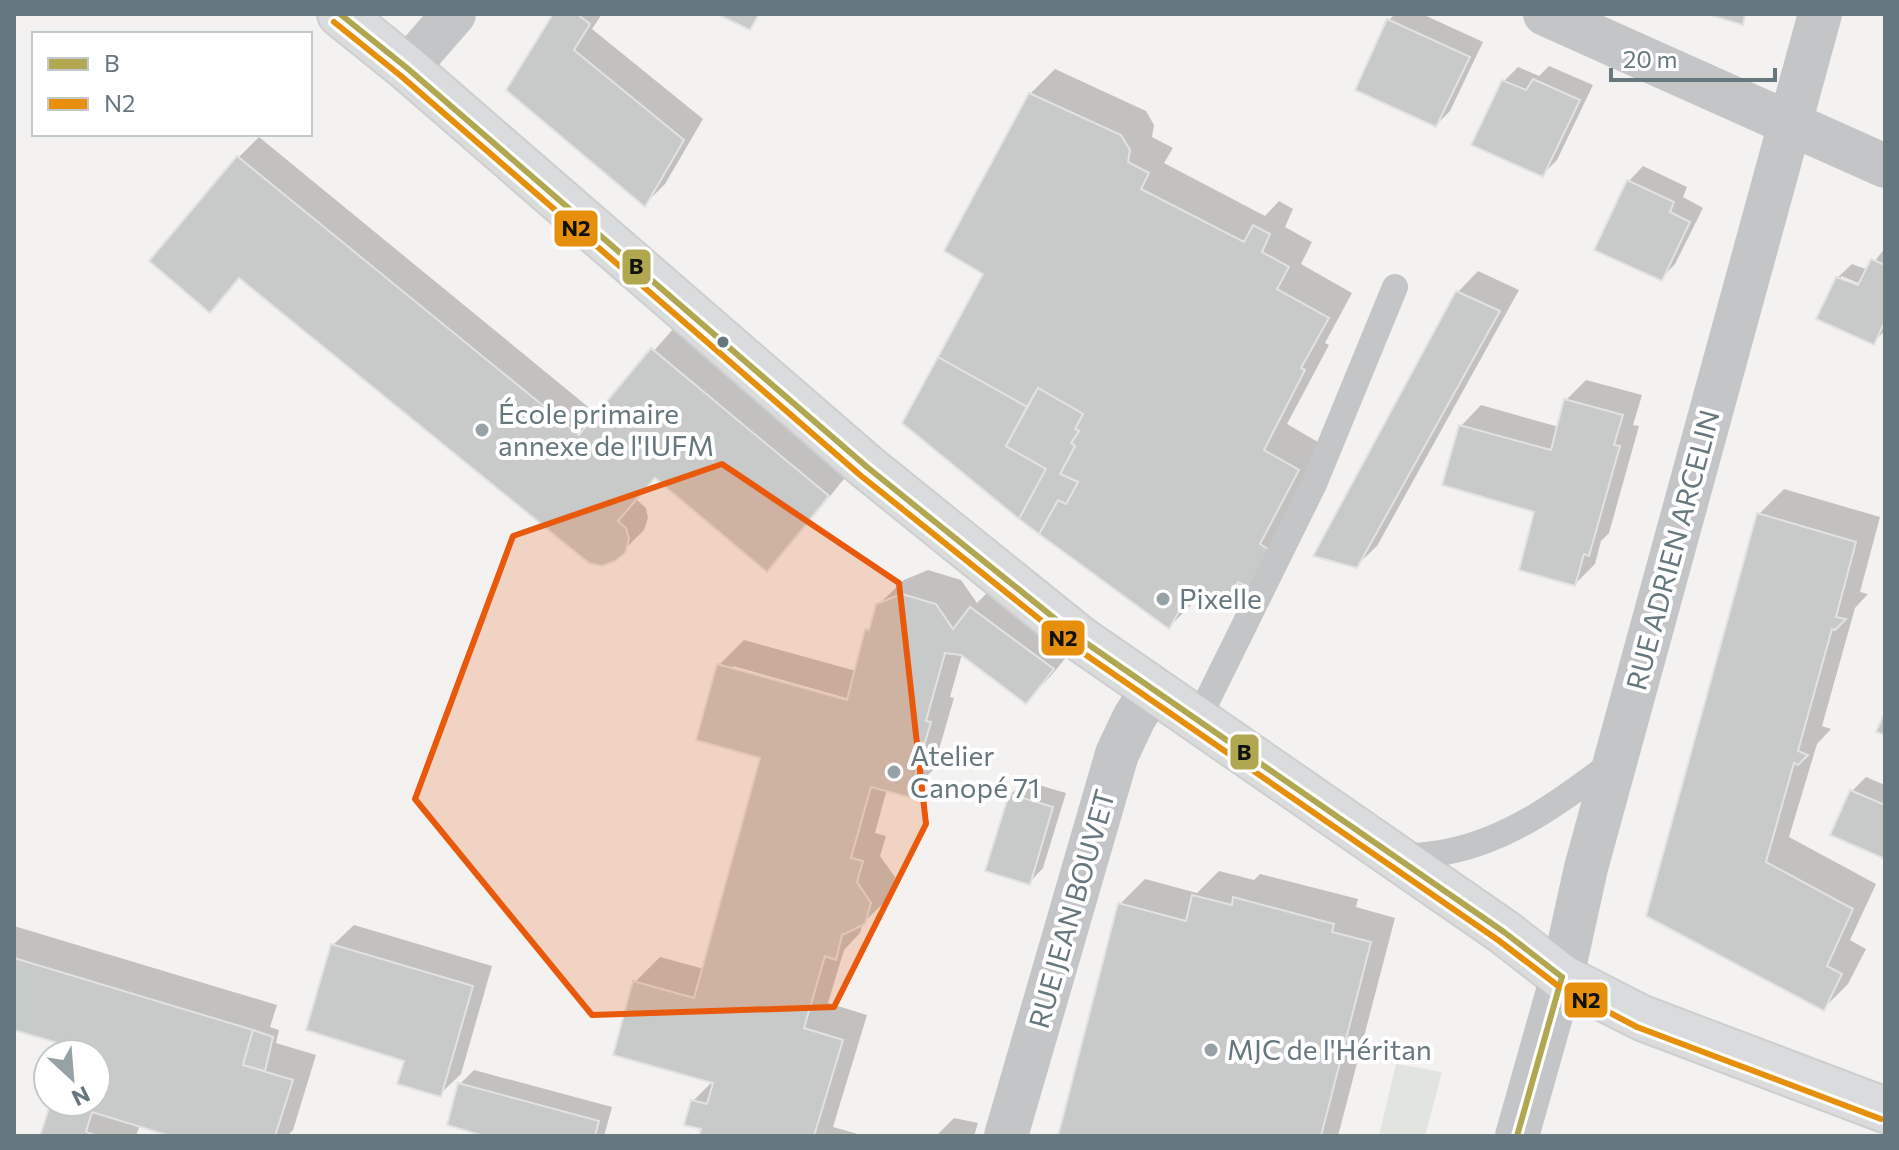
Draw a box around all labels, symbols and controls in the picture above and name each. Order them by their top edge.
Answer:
legend [32,32,312,136]
scale bar [1611,32,1775,82]
text: 20 m [1623,44,1677,73]
text: B [104,48,120,77]
text: N2 [104,88,135,117]
line badge: N2 [553,209,599,248]
text: N2 [561,214,591,241]
line badge: B [621,248,652,286]
text: B [629,252,643,279]
unlabelled marker [715,334,731,350]
place label: École primaire annexe de l'IUFM [498,396,714,462]
street label: RUE ADRIEN ARCELIN [1618,406,1726,694]
marker: École primaire annexe de l'IUFM [473,421,491,439]
place label: Pixelle [1179,581,1262,615]
marker: Pixelle [1154,590,1172,608]
line badge: N2 [1040,619,1086,657]
text: N2 [1048,624,1078,651]
line badge: B [1229,733,1260,771]
place label: Atelier Canopé 71 [910,738,1040,804]
text: B [1237,738,1251,765]
marker: Atelier Canopé 71 [885,763,903,781]
street label: RUE JEAN BOUVET [1021,786,1121,1032]
line badge: N2 [1563,981,1609,1019]
text: N2 [1571,986,1601,1013]
place label: MJC de l'Héritan [1227,1032,1432,1066]
north arrow [32,1038,112,1118]
marker: MJC de l'Héritan [1202,1041,1220,1059]
text: N [68,1081,94,1112]

